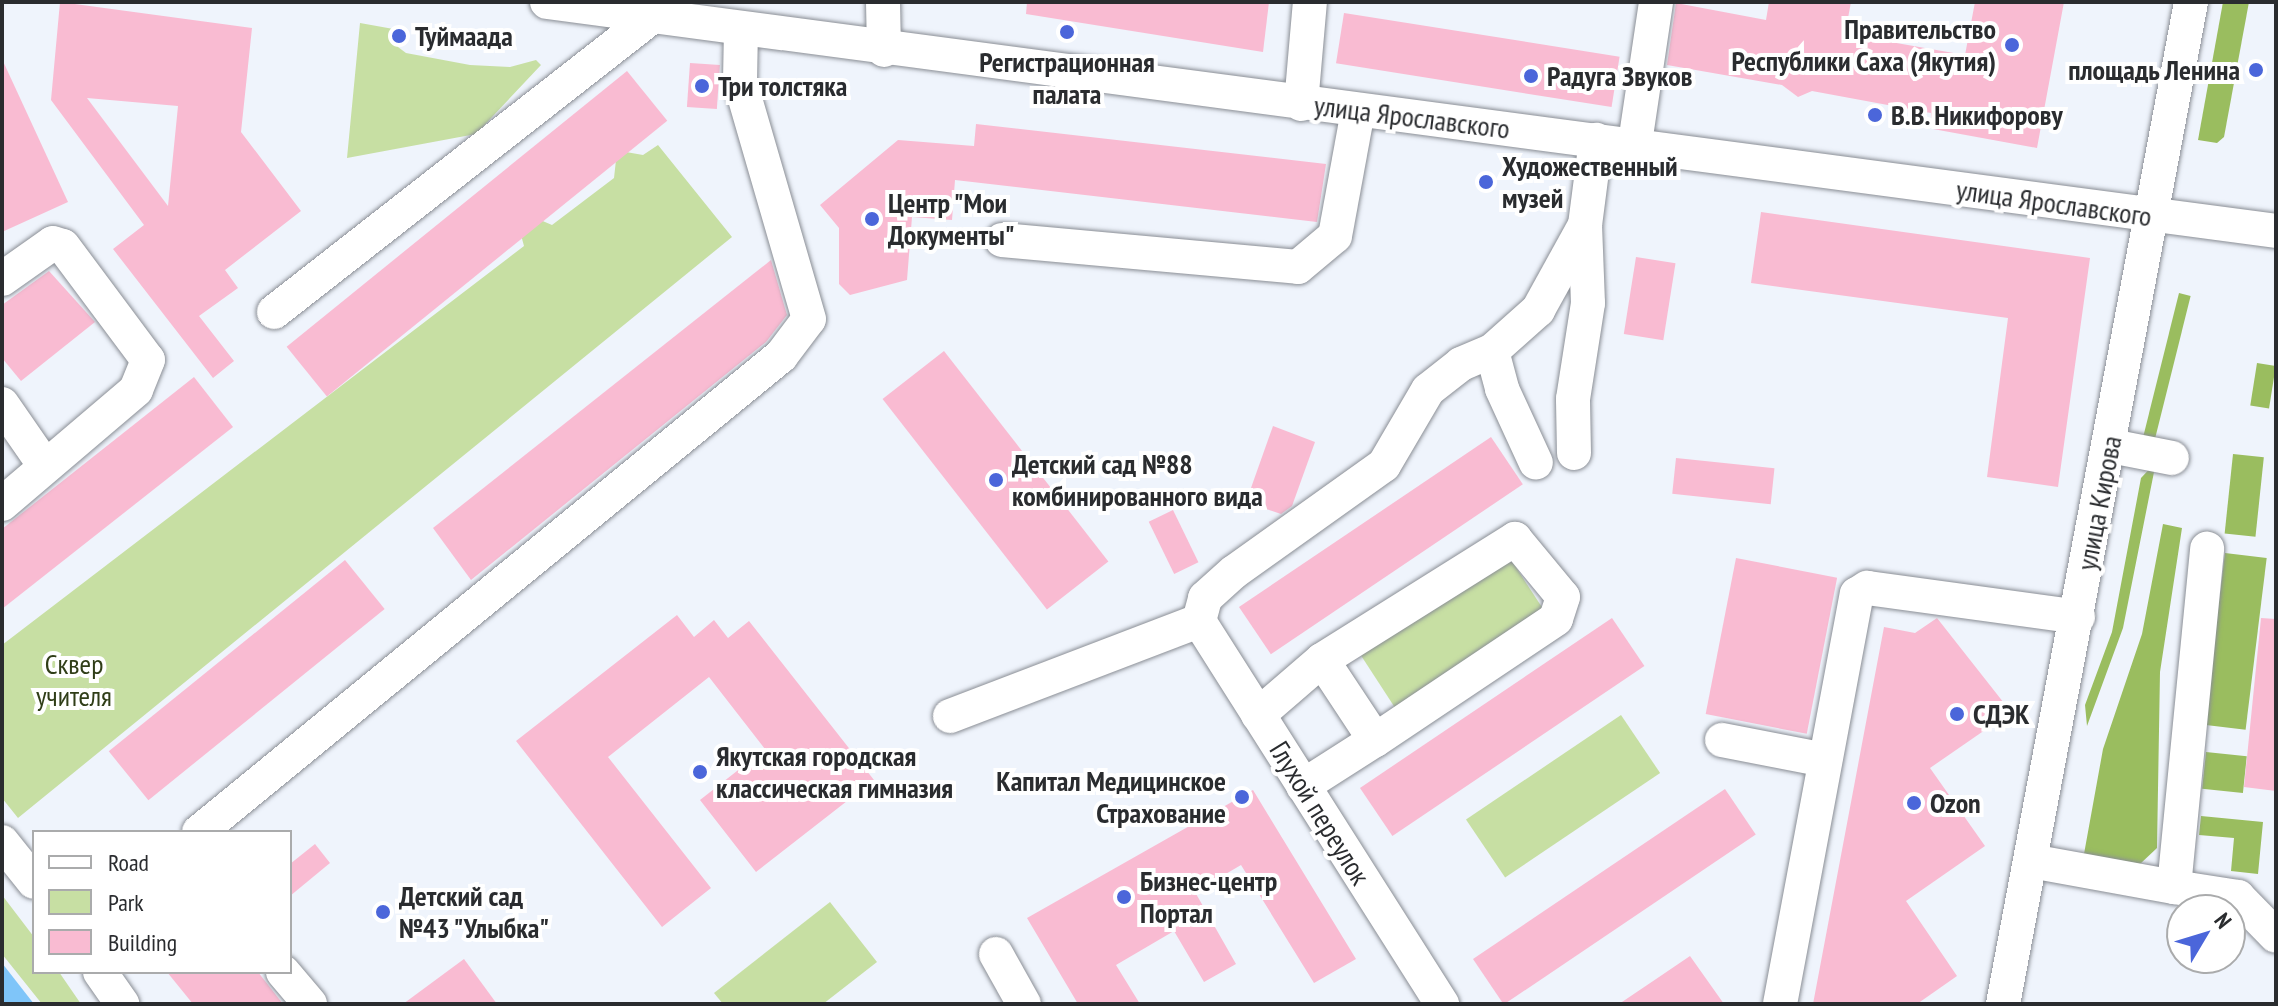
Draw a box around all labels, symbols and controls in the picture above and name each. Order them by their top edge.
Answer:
place label: Правительство Республики Саха (Якутия) [1731,12,1996,78]
place label: Туймаада [415,19,513,53]
marker: Регистрационная палата [1058,23,1076,41]
marker: Туймаада [390,27,408,45]
marker: Правительство Республики Саха (Якутия) [2003,36,2021,54]
place label: Регистрационная палата [979,45,1155,111]
place label: площадь Ленина [2067,53,2240,87]
place label: Радуга Звуков [1547,59,1692,93]
marker: площадь Ленина [2247,61,2265,79]
marker: Радуга Звуков [1522,67,1540,85]
place label: Три толстяка [718,69,848,103]
marker: Три толстяка [693,77,711,95]
street label: улица Ярославского [1312,88,1512,146]
place label: В.В. Никифорову [1891,98,2064,132]
marker: В.В. Никифорову [1866,106,1884,124]
place label: Художественный музей [1502,149,1678,215]
marker: Художественный музей [1477,173,1495,191]
street label: улица Ярославского [1954,173,2154,233]
place label: Центр "Мои Документы" [888,186,1015,252]
marker: Центр "Мои Документы" [863,210,881,228]
street label: улица Кирова [2070,433,2128,573]
place label: Детский сад №88 комбинированного вида [1012,447,1263,513]
marker: Детский сад №88 комбинированного вида [987,471,1005,489]
park label: Сквер учителя [36,647,112,713]
place label: СДЭК [1973,697,2030,731]
marker: СДЭК [1948,705,1966,723]
street label: Глухой переулок [1263,735,1377,891]
place label: Якутская городская классическая гимназия [716,739,953,805]
marker: Якутская городская классическая гимназия [691,763,709,781]
place label: Капитал Медицинское Страхование [996,764,1226,830]
place label: Ozon [1930,786,1981,820]
marker: Капитал Медицинское Страхование [1233,788,1251,806]
marker: Ozon [1905,794,1923,812]
legend [32,830,292,974]
text: Road [108,847,149,878]
place label: Бизнес-центр Портал [1140,864,1277,930]
place label: Детский сад №43 "Улыбка" [399,879,551,945]
text: Park [108,887,144,918]
marker: Бизнес-центр Портал [1115,888,1133,906]
north arrow [2166,894,2246,974]
marker: Детский сад №43 "Улыбка" [374,903,392,921]
text: N [2209,907,2238,934]
text: Building [108,927,177,958]

